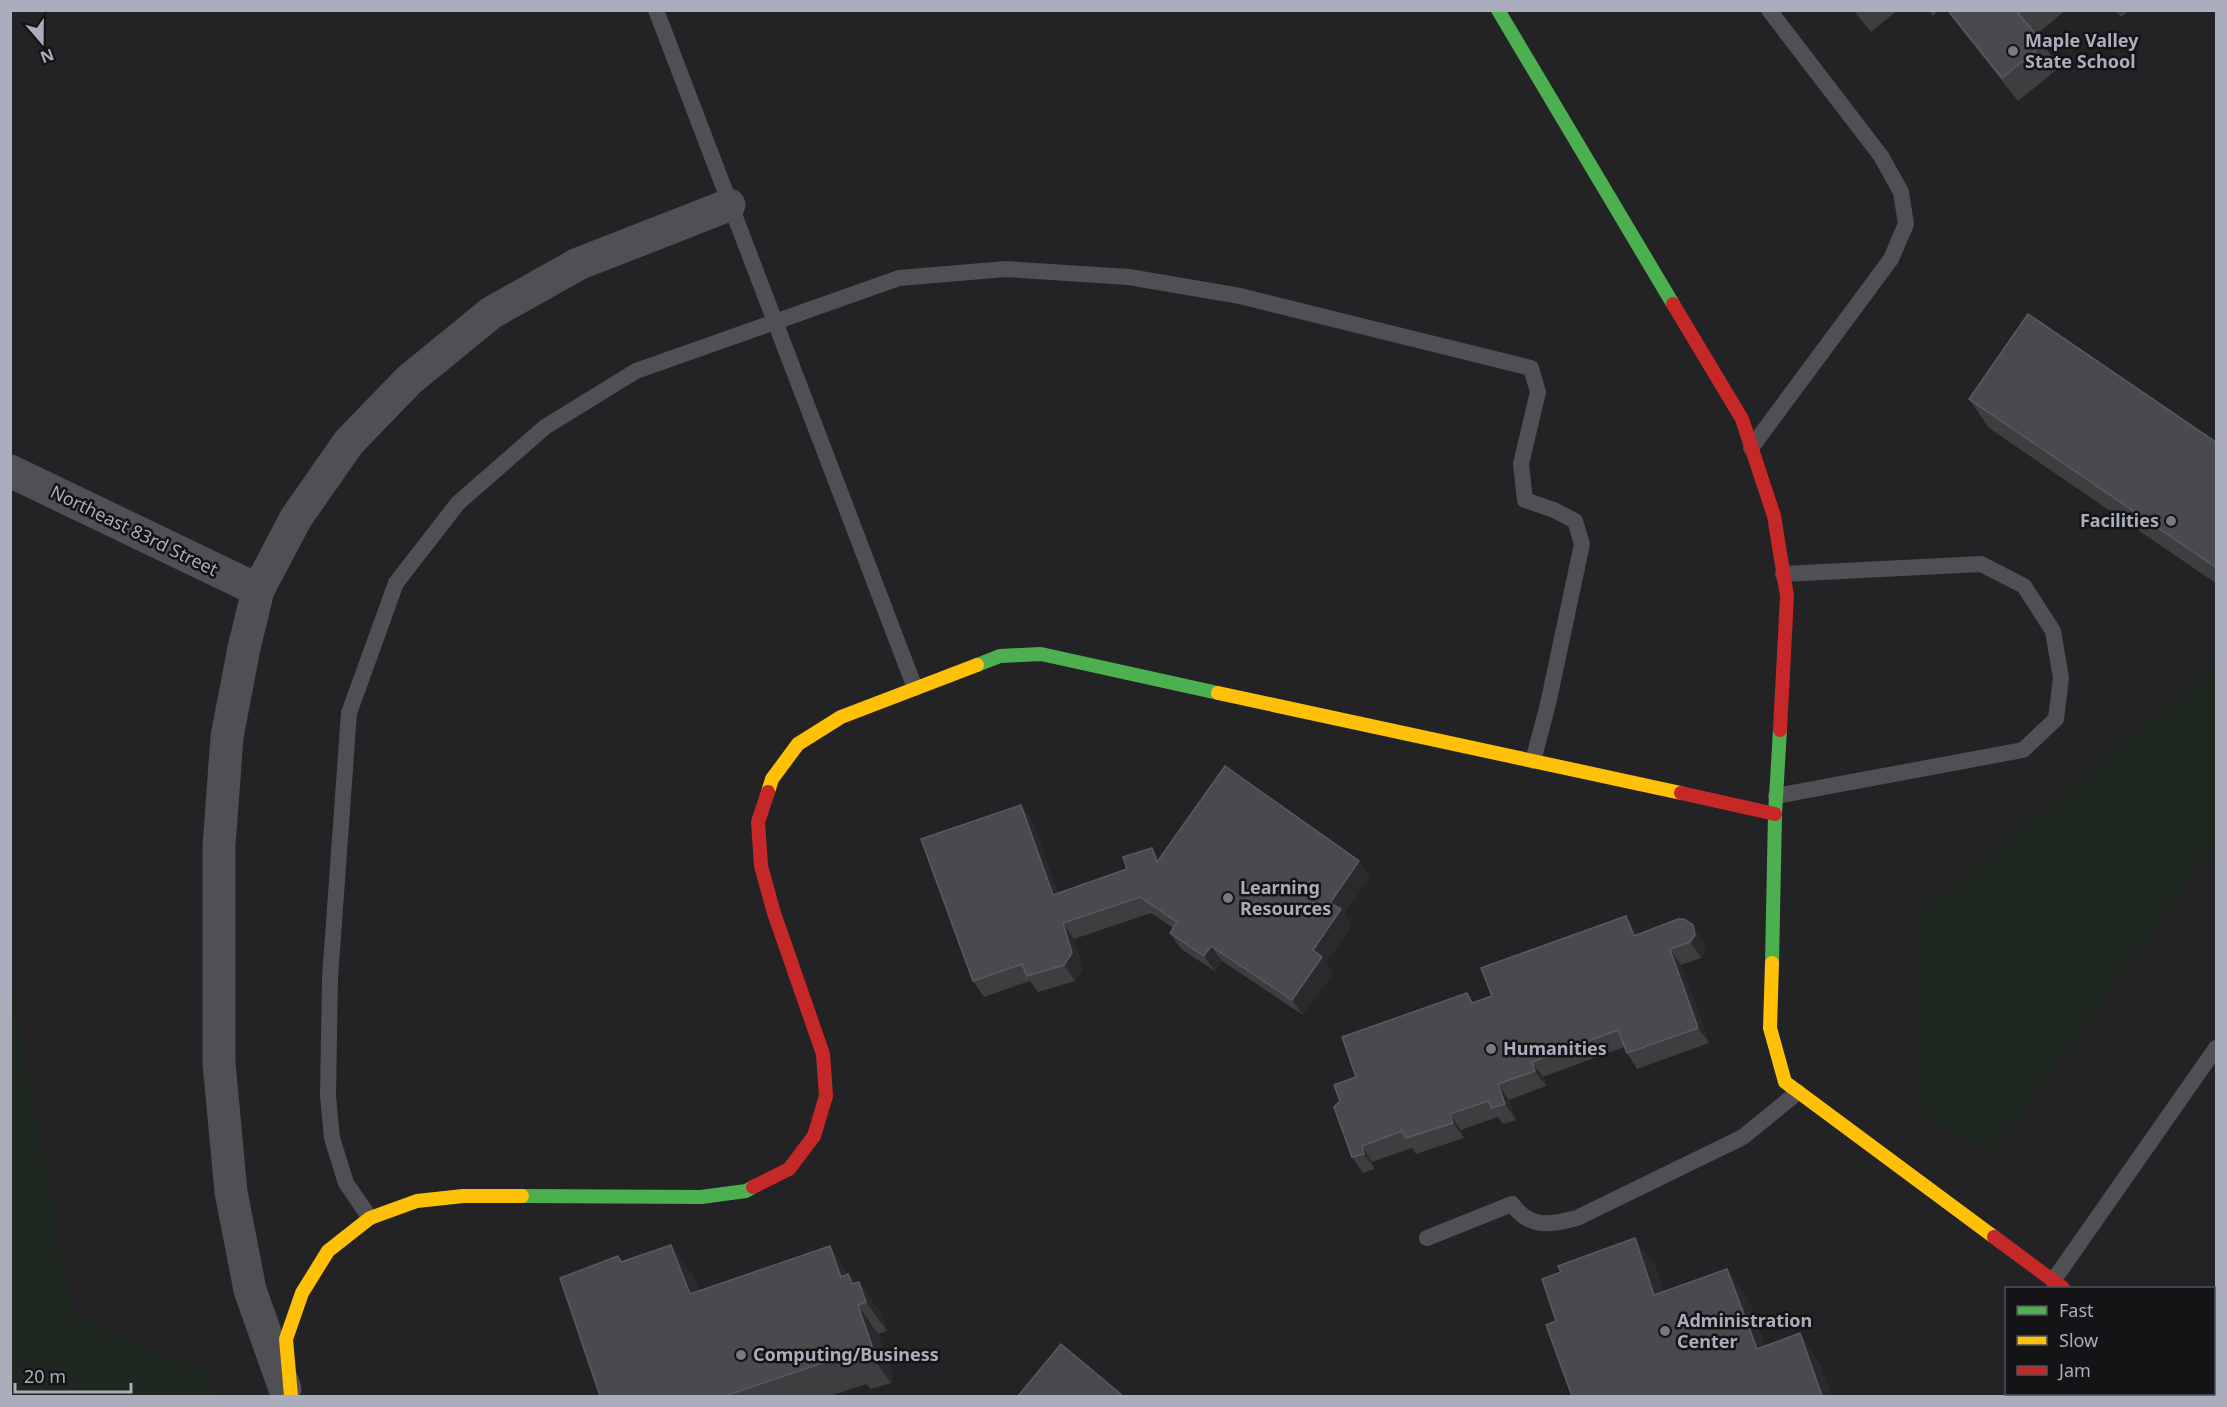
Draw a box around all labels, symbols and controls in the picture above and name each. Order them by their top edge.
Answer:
north arrow [12,12,72,72]
place label: Maple Valley State School [2025,28,2139,73]
text: N [37,44,57,69]
marker: Maple Valley State School [2006,44,2020,58]
street label: Northeast 83rd Street [47,479,223,581]
place label: Facilities [2080,508,2159,532]
marker: Facilities [2164,514,2178,528]
place label: Learning Resources [1240,875,1331,920]
marker: Learning Resources [1221,891,1235,905]
place label: Humanities [1503,1036,1607,1060]
marker: Humanities [1484,1042,1498,1056]
legend [2005,1287,2215,1395]
text: Fast [2059,1298,2094,1322]
place label: Administration Center [1677,1308,1812,1353]
marker: Administration Center [1658,1324,1672,1338]
text: Slow [2059,1328,2098,1352]
place label: Computing/Business [753,1342,939,1366]
marker: Computing/Business [734,1348,748,1362]
scale bar [15,1356,130,1394]
text: Jam [2057,1358,2091,1382]
text: 20 m [24,1364,66,1388]

